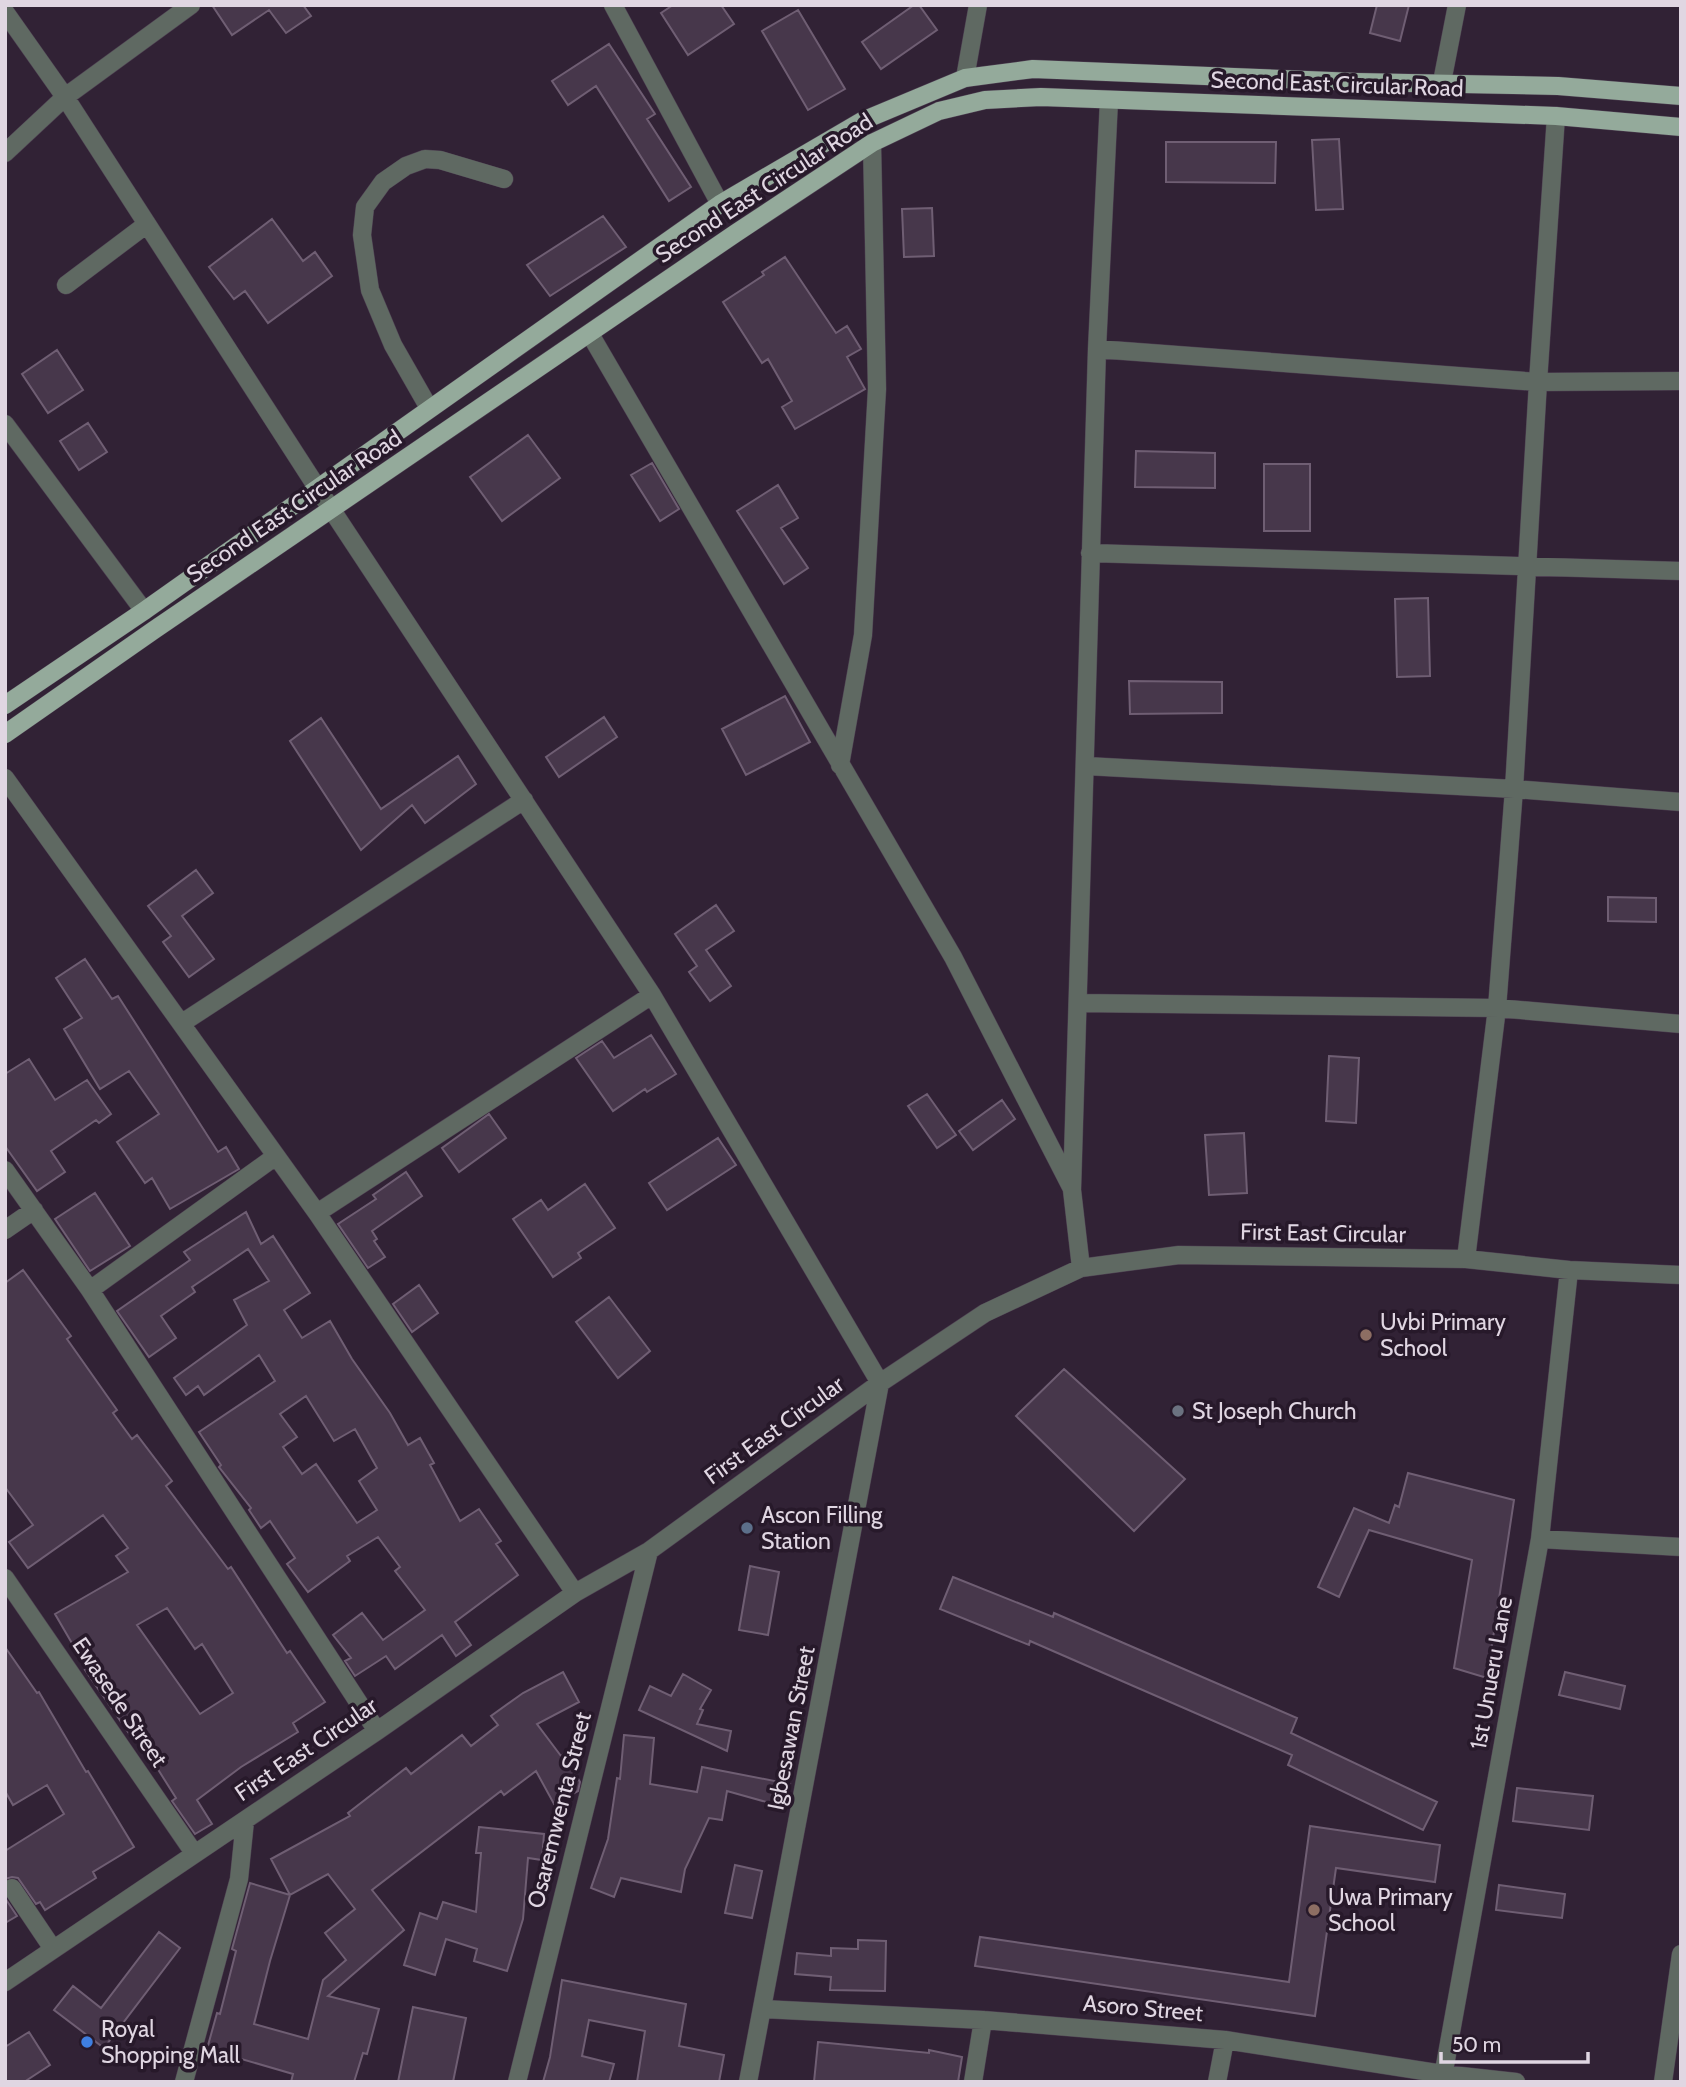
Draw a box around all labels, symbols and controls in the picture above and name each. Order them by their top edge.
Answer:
street label: Second East Circular Road [1210,66,1464,102]
street label: Second East Circular Road [650,107,878,269]
street label: Second East Circular Road [181,424,407,588]
street label: First East Circular [1240,1218,1407,1248]
place label: Uvbi Primary School [1380,1308,1506,1362]
marker: Uvbi Primary School [1358,1327,1374,1343]
street label: First East Circular [699,1370,850,1490]
place label: St Joseph Church [1192,1397,1357,1425]
marker: St Joseph Church [1170,1403,1186,1419]
place label: Ascon Filling Station [761,1501,883,1555]
marker: Ascon Filling Station [739,1520,755,1536]
street label: 1st Unueru Lane [1464,1594,1518,1752]
street label: Ewasede Street [66,1632,174,1772]
street label: Igbesawan Street [761,1643,821,1812]
street label: First East Circular [230,1691,383,1807]
street label: Osaremwenta Street [521,1709,597,1911]
place label: Uwa Primary School [1328,1883,1453,1937]
marker: Uwa Primary School [1306,1902,1322,1918]
street label: Asoro Street [1082,1989,1204,2027]
place label: Royal Shopping Mall [101,2015,240,2069]
scale bar [1441,2021,1588,2064]
text: 50 m [1452,2032,1501,2057]
marker: Royal Shopping Mall [79,2034,95,2050]

